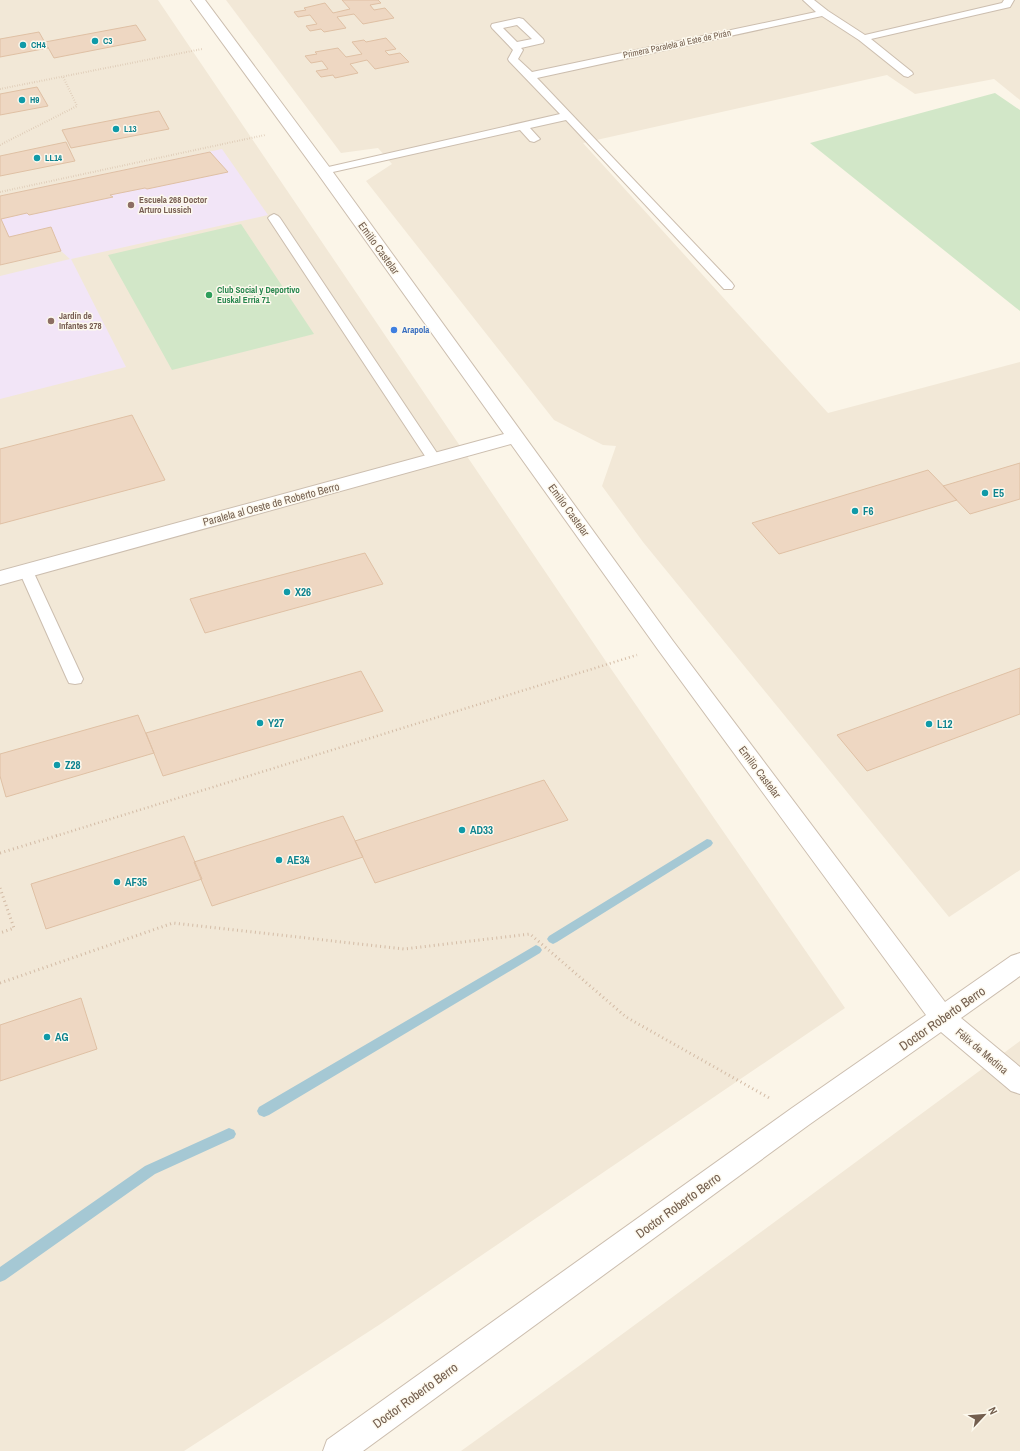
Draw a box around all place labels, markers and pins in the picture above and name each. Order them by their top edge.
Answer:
place label: C3 [103,35,112,47]
marker: C3 [90,36,100,46]
place label: CH4 [31,39,46,51]
marker: CH4 [18,40,28,50]
place label: H9 [30,94,39,106]
marker: H9 [17,95,27,105]
place label: L13 [124,123,137,135]
marker: L13 [111,124,121,134]
place label: LL14 [45,152,62,164]
marker: LL14 [32,153,42,163]
place label: Escuela 268 Doctor Arturo Lussich [139,194,207,216]
marker: Escuela 268 Doctor Arturo Lussich [126,200,136,210]
place label: Club Social y Deportivo Euskal Erría 71 [217,284,300,306]
marker: Club Social y Deportivo Euskal Erría 71 [204,290,214,300]
place label: Jardín de Infantes 278 [59,310,102,332]
marker: Jardín de Infantes 278 [46,316,56,326]
place label: Arapola [402,324,430,336]
marker: Arapola [389,325,399,335]
place label: E5 [993,486,1004,500]
marker: E5 [980,488,990,498]
place label: F6 [863,504,874,518]
marker: F6 [850,506,860,516]
place label: X26 [295,585,311,599]
marker: X26 [282,587,292,597]
place label: Y27 [268,716,284,730]
place label: L12 [937,717,953,731]
marker: Y27 [255,718,265,728]
marker: L12 [924,719,934,729]
place label: Z28 [65,758,81,772]
marker: Z28 [52,760,62,770]
place label: AD33 [470,823,493,837]
marker: AD33 [457,825,467,835]
place label: AE34 [287,853,310,867]
marker: AE34 [274,855,284,865]
place label: AF35 [125,875,147,889]
marker: AF35 [112,877,122,887]
place label: AG [55,1030,69,1044]
marker: AG [42,1032,52,1042]

